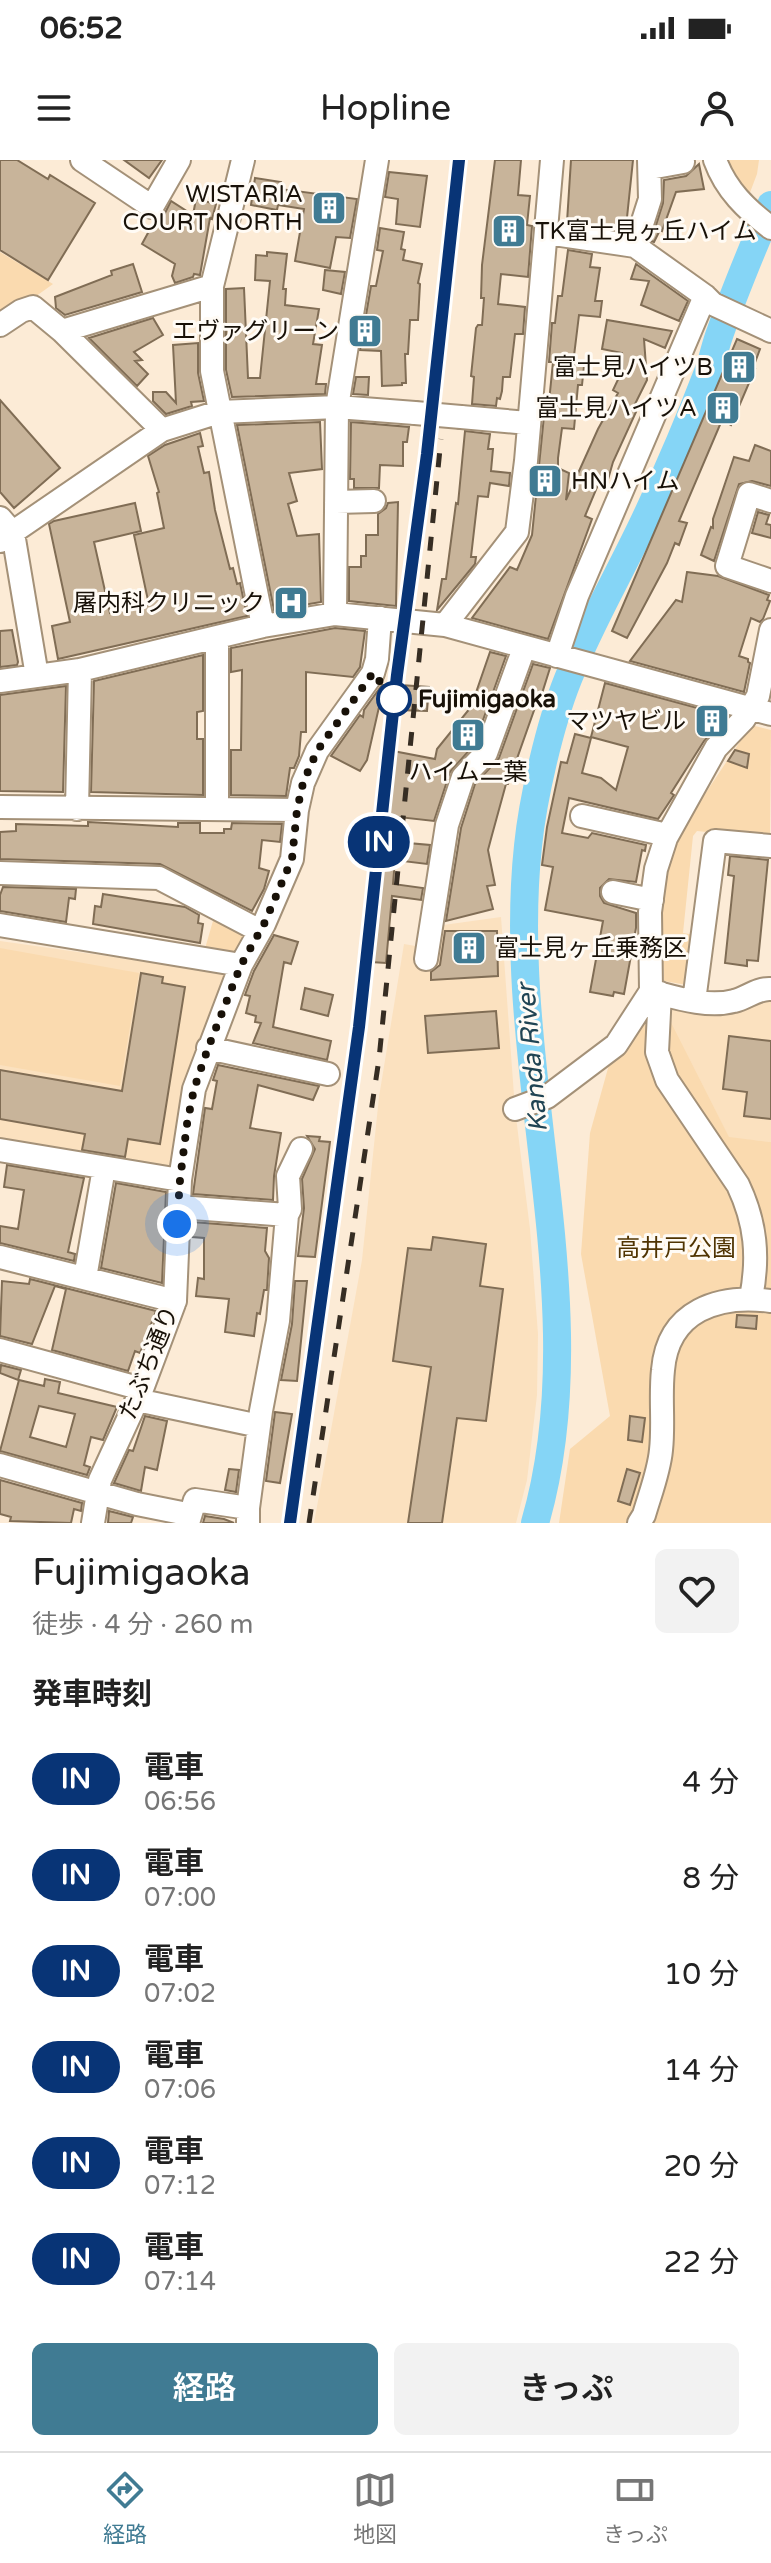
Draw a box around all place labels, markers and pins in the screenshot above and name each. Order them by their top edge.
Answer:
place label: WISTARIA COURT NORTH [123,180,303,237]
building icon: WISTARIA COURT NORTH [310,189,348,227]
building icon: TK富士見ヶ丘ハイム [490,212,528,250]
place label: TK富士見ヶ丘ハイム [535,217,757,246]
building icon: エヴァグリーン [346,312,384,350]
place label: エヴァグリーン [172,317,339,346]
building icon: 富士見ハイツB [720,348,758,386]
place label: 富士見ハイツB [553,353,713,382]
building icon: 富士見ハイツA [704,389,742,427]
place label: 富士見ハイツA [536,394,697,423]
building icon: HNハイム [526,462,564,500]
place label: HNハイム [571,467,679,496]
hospital icon: 屠内科クリニック [272,584,310,622]
place label: 屠内科クリニック [73,589,265,618]
marker: Fujimigaoka [377,682,411,716]
place label: Fujimigaoka [418,685,556,714]
building icon: マツヤビル [693,702,731,740]
place label: マツヤビル [566,707,686,736]
building icon: ハイム二葉 [449,716,487,754]
place label: ハイム二葉 [408,758,528,787]
building icon: 富士見ヶ丘乗務区 [450,929,488,967]
place label: 富士見ヶ丘乗務区 [495,934,687,963]

